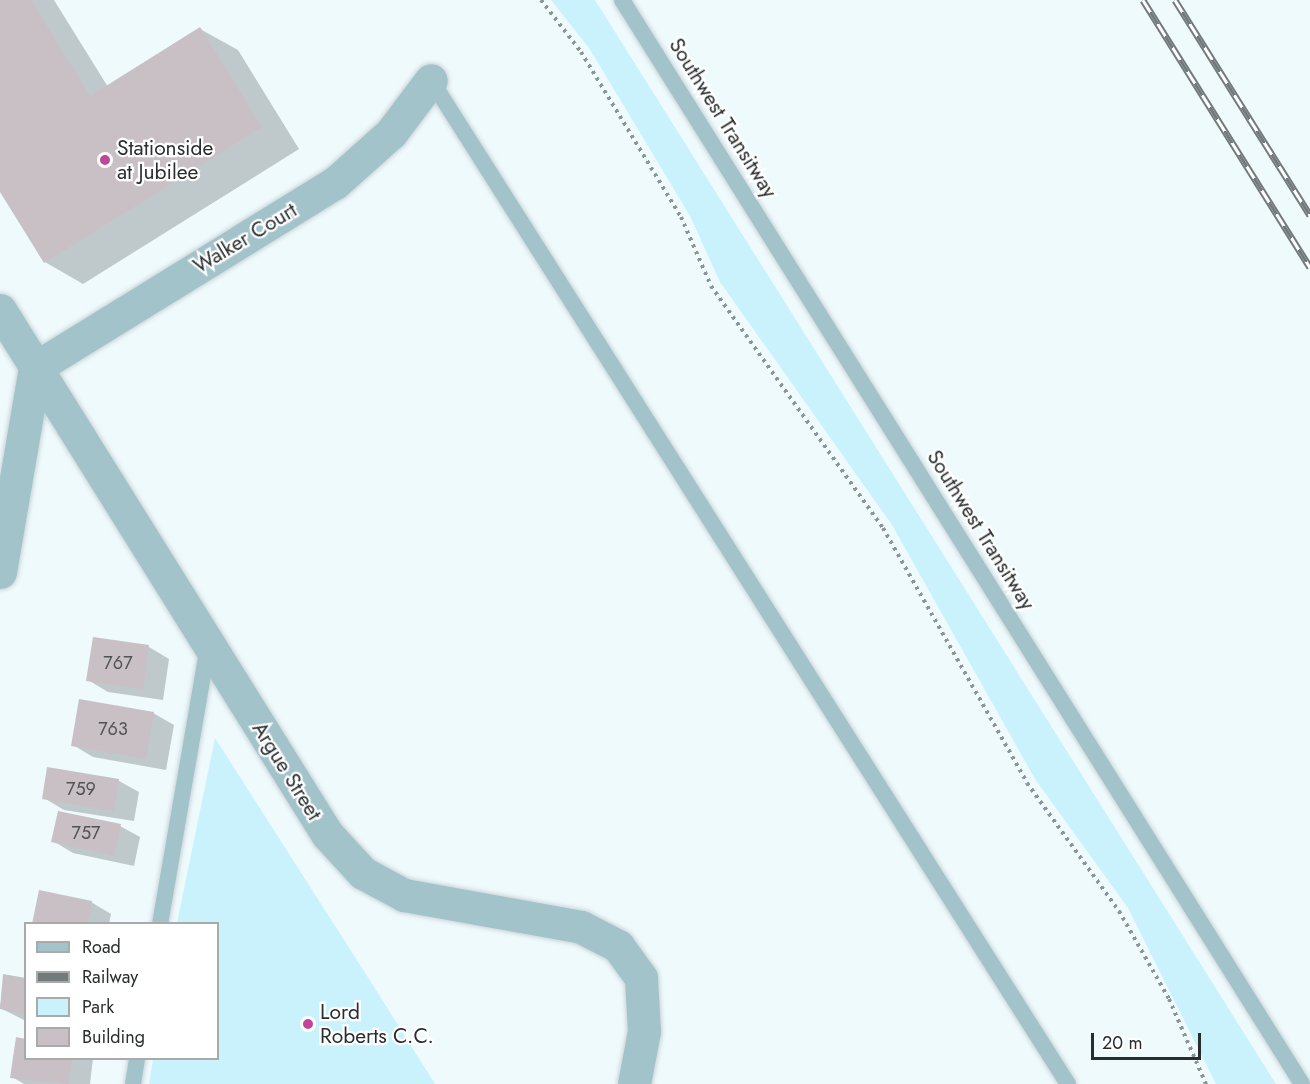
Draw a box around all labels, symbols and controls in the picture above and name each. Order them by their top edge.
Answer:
street label: Southwest Transitway [664,34,782,202]
place label: Stationside at Jubilee [117,135,213,185]
marker: Stationside at Jubilee [98,153,112,167]
street label: Walker Court [189,197,301,279]
street label: Southwest Transitway [922,446,1040,614]
house number: 767 [103,652,133,674]
street label: Argue Street [247,717,327,825]
house number: 763 [98,718,128,740]
house number: 759 [66,778,96,800]
house number: 757 [71,822,101,844]
legend [24,922,219,1060]
text: Road [82,934,121,960]
text: Railway [82,964,138,990]
text: Park [82,994,114,1020]
place label: Lord Roberts C.C. [320,999,434,1049]
marker: Lord Roberts C.C. [301,1017,315,1031]
scale bar [1094,1021,1204,1059]
text: Building [82,1024,145,1050]
text: 20 m [1102,1030,1142,1056]

